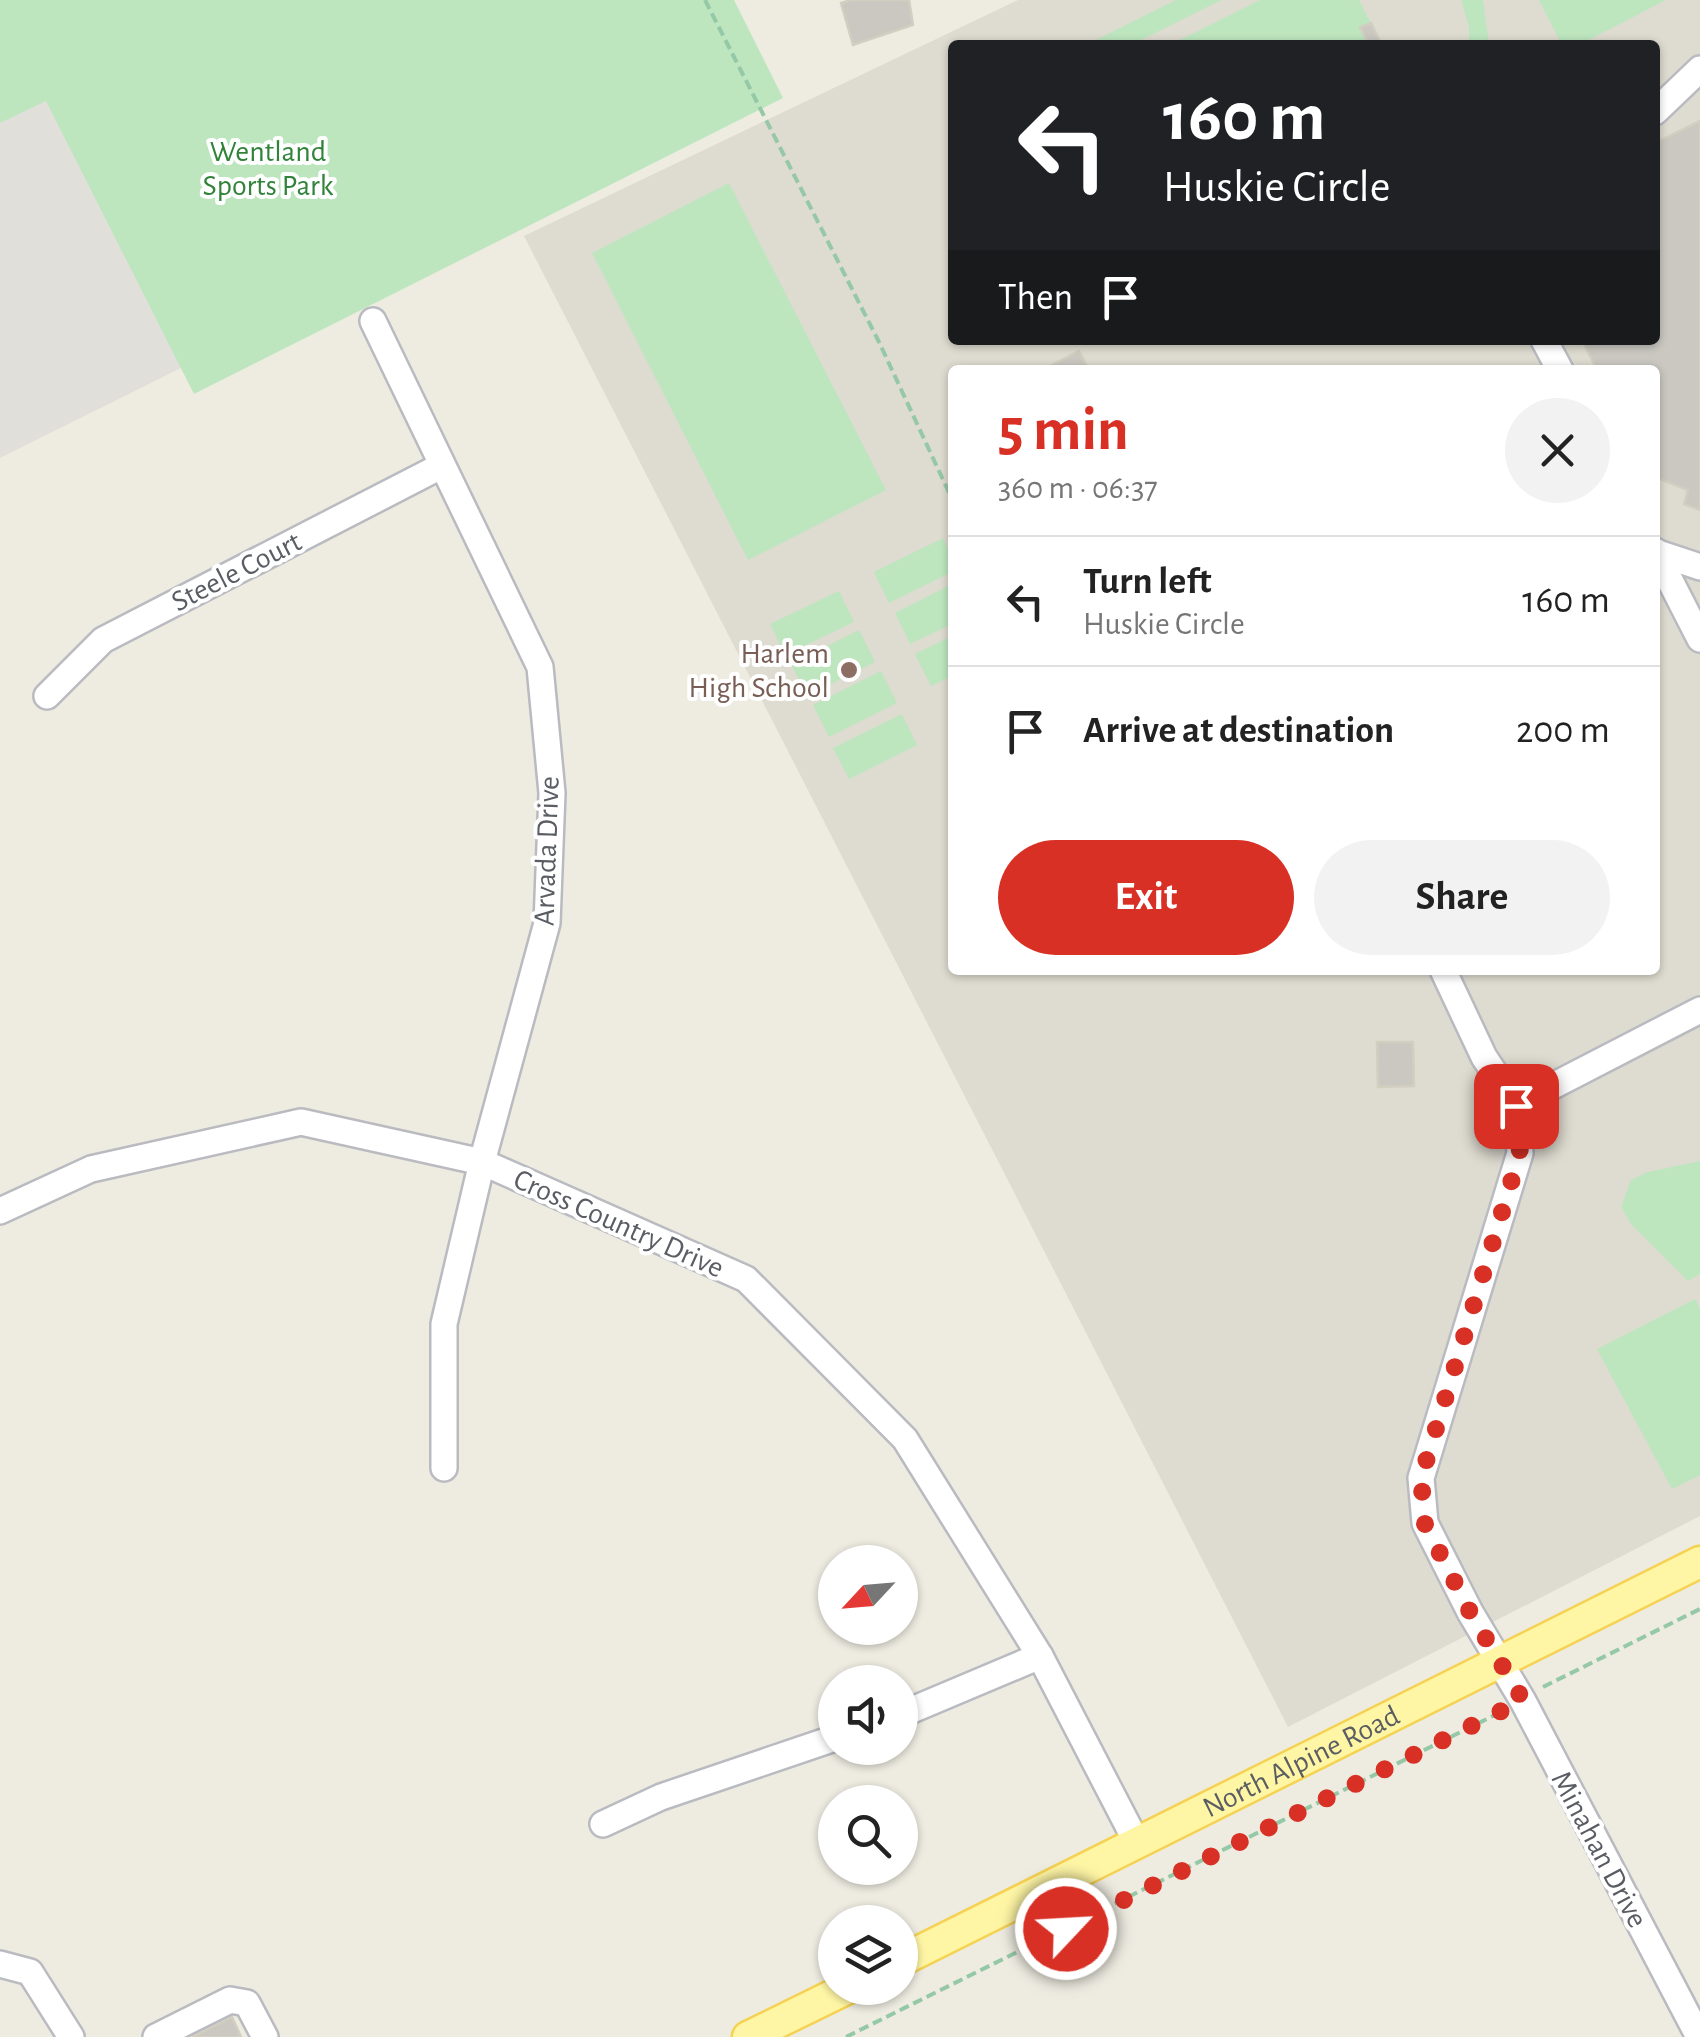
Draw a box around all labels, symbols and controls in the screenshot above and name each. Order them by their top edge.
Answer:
icon: left [998,80,1128,210]
text: 160 m [1163,83,1326,153]
park label: Wentland Sports Park [203,137,334,201]
text: Huskie Circle [1163,165,1390,210]
icon: arrive [1093,270,1148,325]
text: Then [998,279,1073,317]
button: close [1505,398,1610,503]
text: 5 min [998,401,1129,461]
text: 360 m · 06:37 [998,472,1158,504]
street label: Steele Court [167,526,307,617]
text: Turn left [1083,563,1211,601]
icon: left [998,574,1053,629]
text: 160 m [1522,582,1610,620]
text: Huskie Circle [1083,608,1245,640]
place label: Harlem High School [688,639,829,703]
marker: Harlem High School [838,659,860,681]
icon: arrive [998,704,1053,759]
text: Arrive at destination [1083,712,1394,750]
text: 200 m [1516,712,1610,750]
street label: Arvada Drive [529,776,565,926]
button: Exit [998,840,1294,955]
button: Share [1314,840,1610,955]
pin [1474,1064,1559,1149]
icon: arrive [1489,1079,1544,1134]
street label: Cross Country Drive [509,1164,728,1284]
north arrow [818,1545,918,1645]
map controls [818,1545,918,2005]
button: sound [818,1665,918,1765]
street label: North Alpine Road [1198,1700,1404,1823]
street label: Minahan Drive [1545,1766,1653,1933]
button: search [818,1785,918,1885]
position arrow [1014,1877,1118,1981]
button: layers [818,1905,918,2005]

